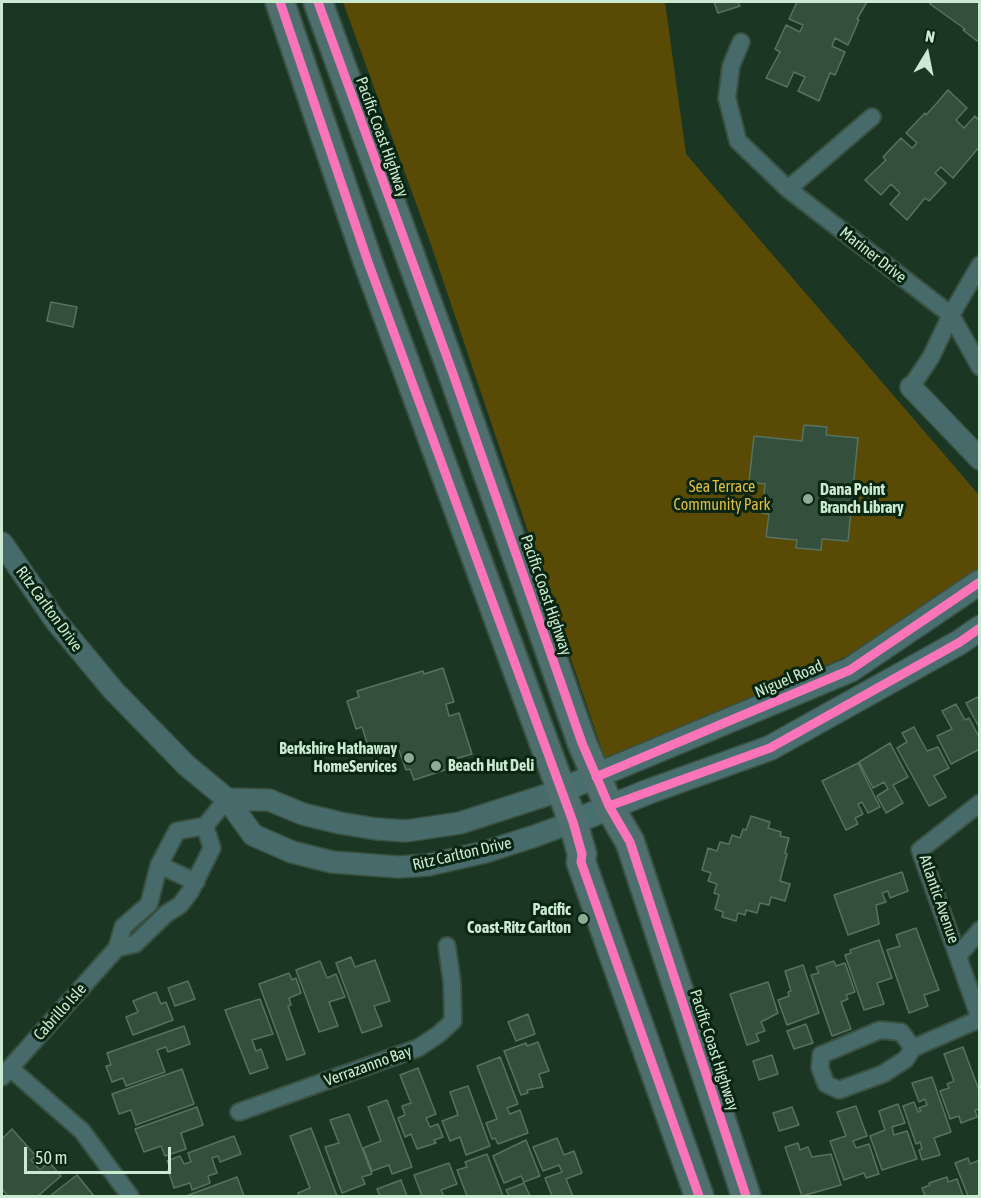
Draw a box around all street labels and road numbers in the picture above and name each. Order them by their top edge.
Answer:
street label: Pacific Coast Highway [351,74,413,200]
street label: Mariner Drive [836,223,910,287]
street label: Pacific Coast Highway [516,532,576,658]
street label: Ritz Carlton Drive [12,563,86,655]
street label: Niguel Road [752,656,826,702]
street label: Ritz Carlton Drive [411,833,513,875]
street label: Atlantic Avenue [915,852,963,946]
street label: Cabrillo Isle [30,980,90,1044]
street label: Pacific Coast Highway [685,987,743,1113]
street label: Verrazanno Bay [322,1041,414,1091]

